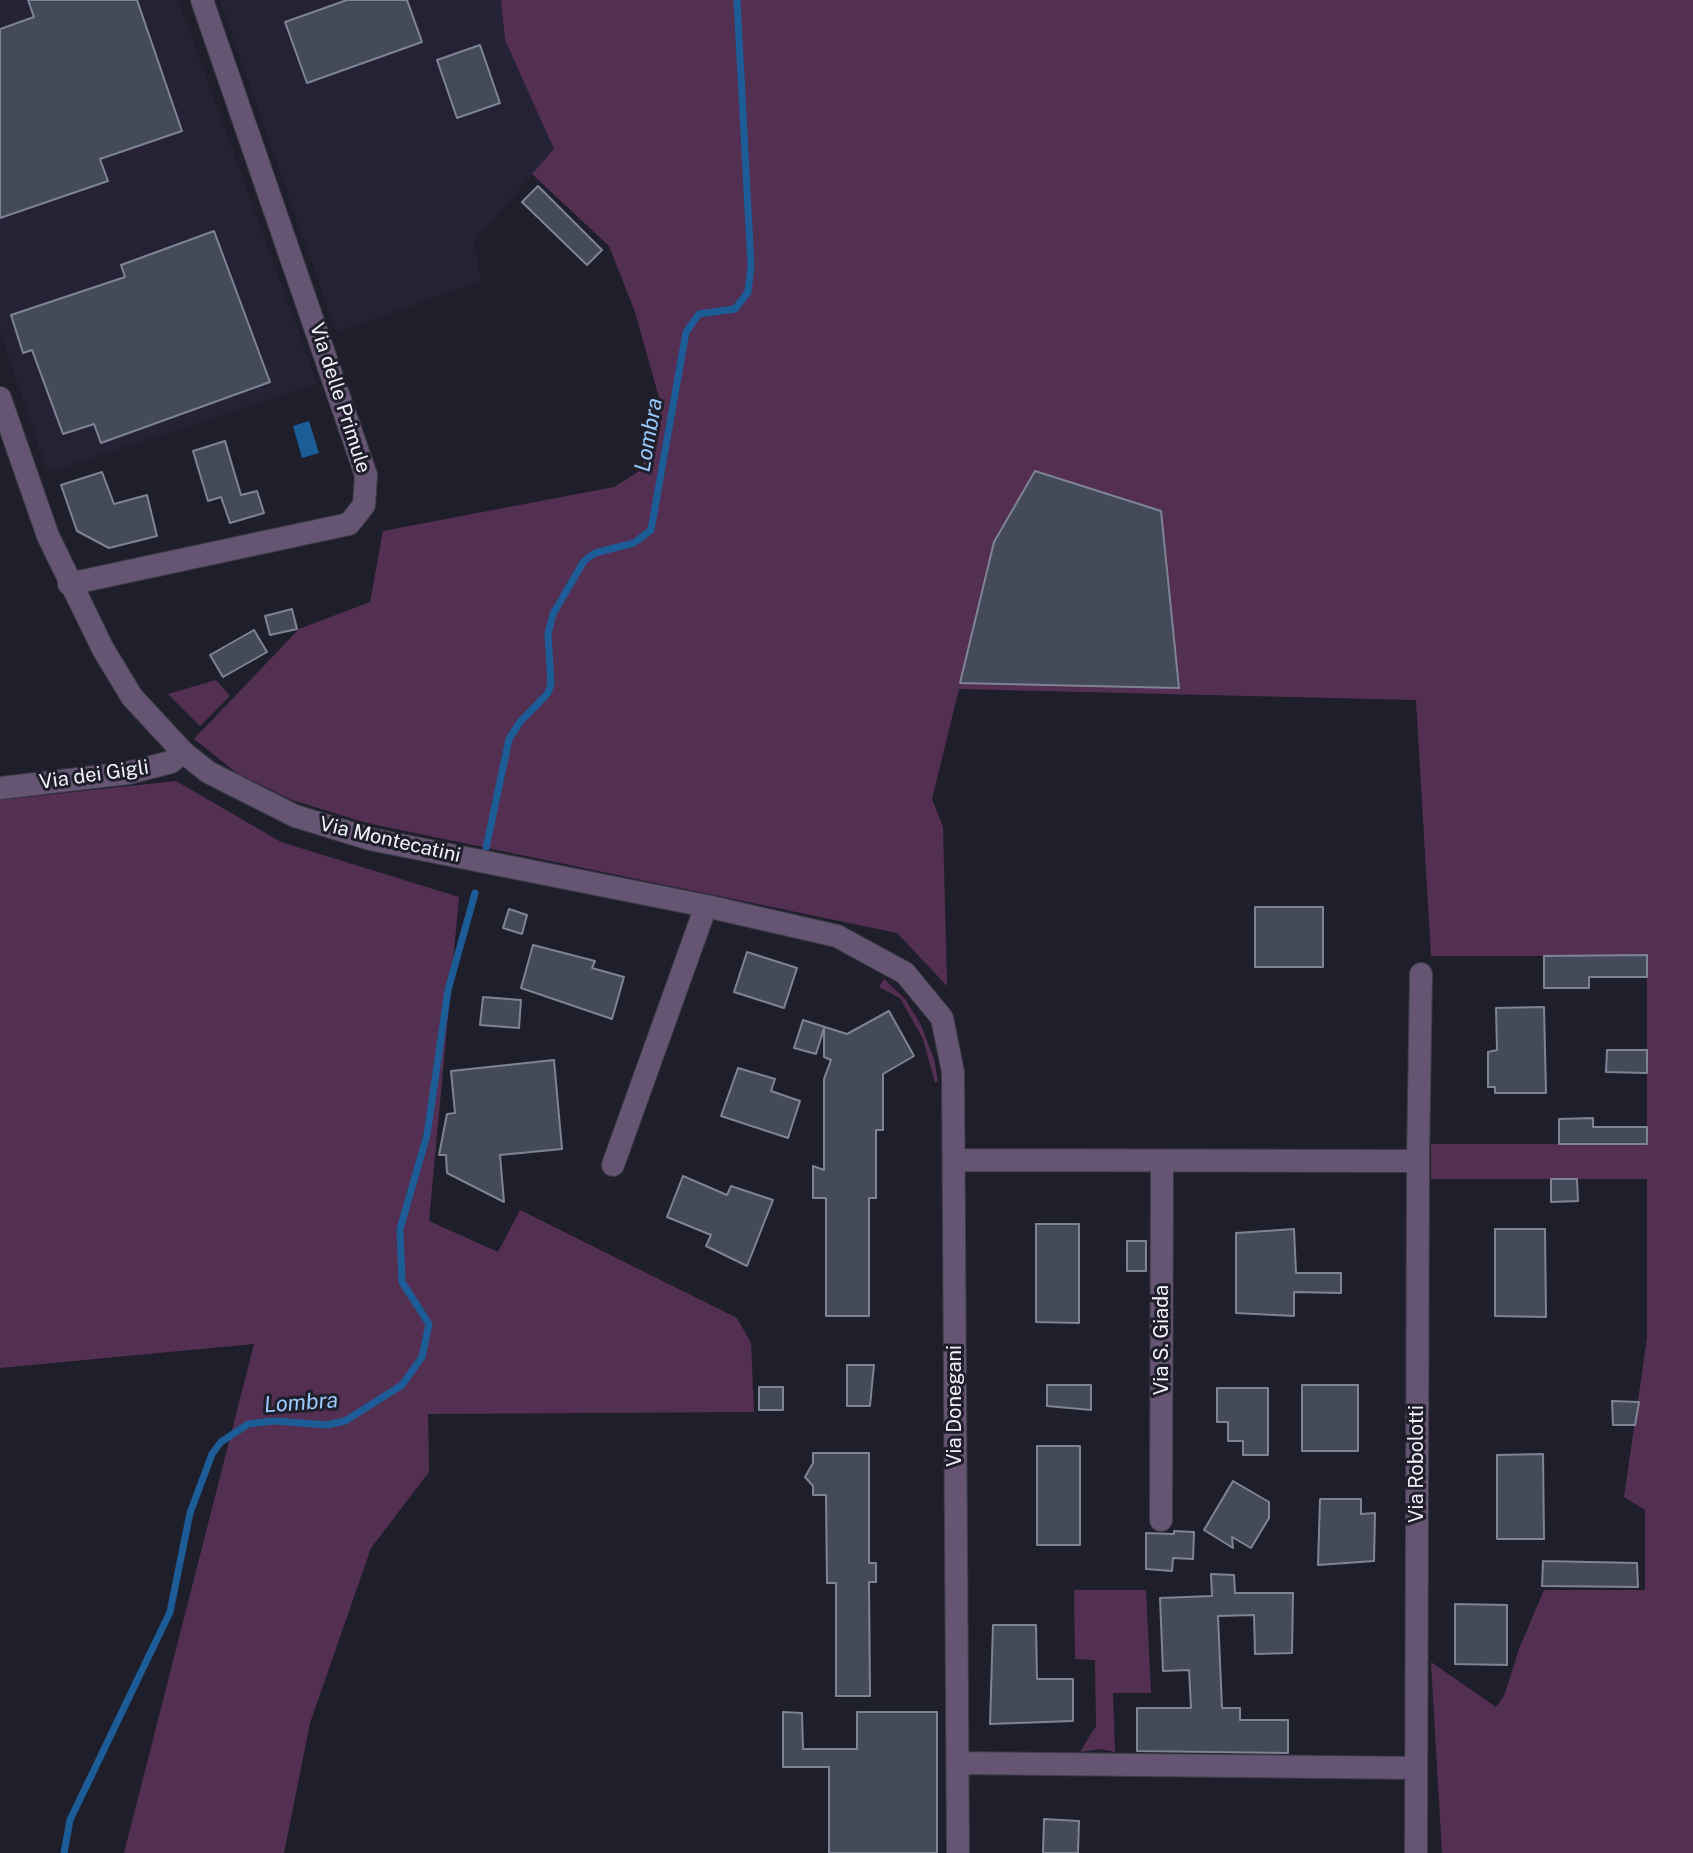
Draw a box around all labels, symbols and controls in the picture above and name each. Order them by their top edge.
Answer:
street label: Via delle Primule [304,320,376,476]
water label: Lombra [630,396,668,474]
street label: Via dei Gigli [38,755,150,795]
street label: Via Montecatini [317,812,463,868]
street label: Via S. Giada [1150,1285,1174,1395]
street label: Via Donegani [943,1345,967,1467]
water label: Lombra [263,1387,339,1419]
street label: Via Robolotti [1405,1405,1429,1523]

